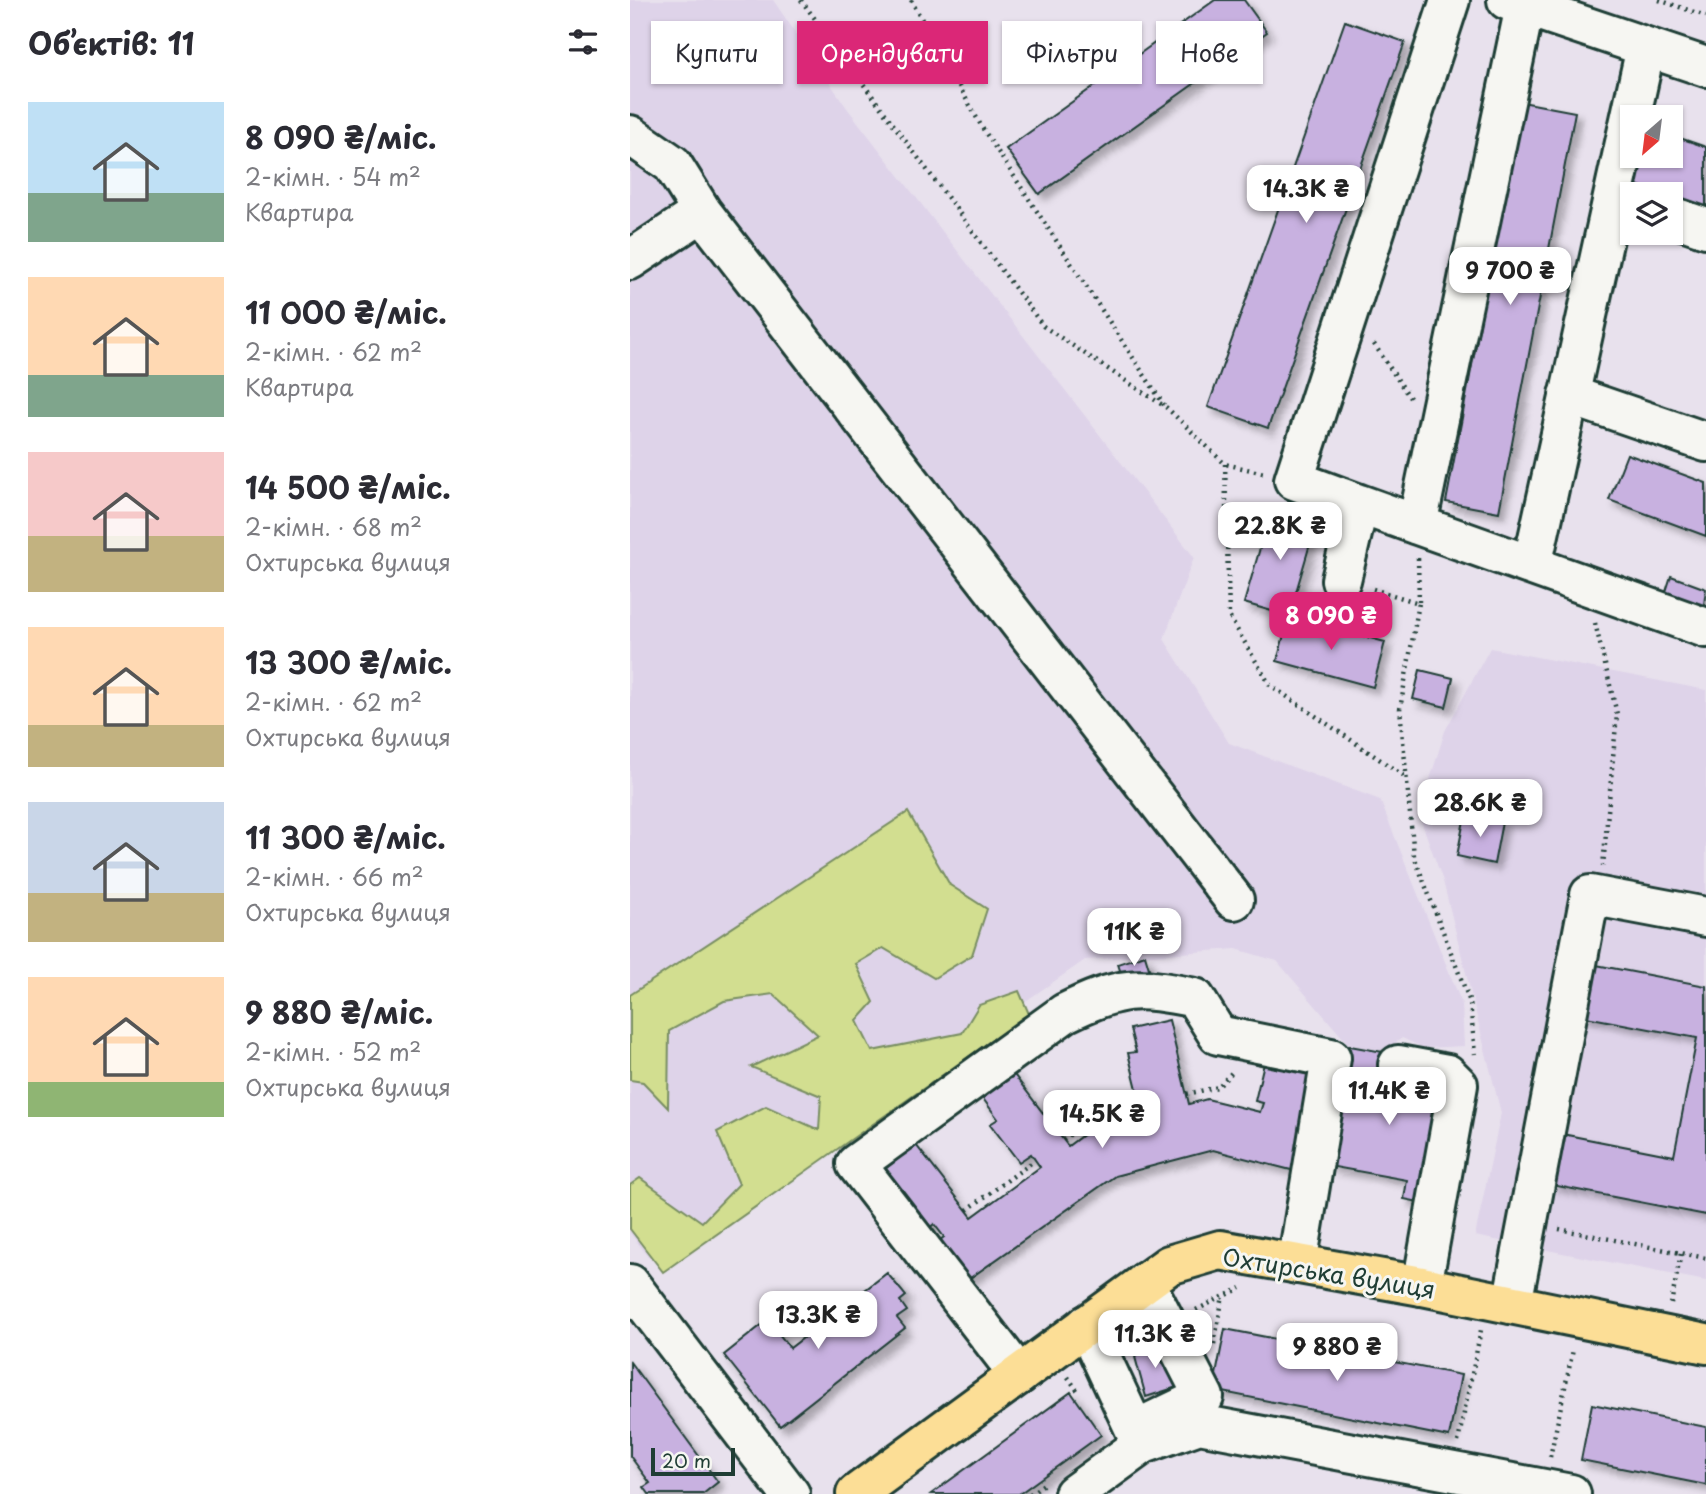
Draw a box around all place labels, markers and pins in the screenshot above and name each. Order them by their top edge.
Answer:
pin: 14.3K ₴ [1241,166,1371,225]
pin: 9 700 ₴ [1445,247,1575,307]
pin: 22.8K ₴ [1215,503,1345,562]
pin: 8 090 ₴ [1266,592,1396,652]
pin: 28.6K ₴ [1415,780,1545,839]
pin: 11K ₴ [1085,908,1183,968]
pin: 11.4K ₴ [1324,1068,1454,1127]
pin: 14.5K ₴ [1037,1090,1167,1150]
pin: 13.3K ₴ [753,1292,883,1351]
pin: 11.3K ₴ [1090,1310,1220,1370]
pin: 9 880 ₴ [1272,1324,1402,1383]

